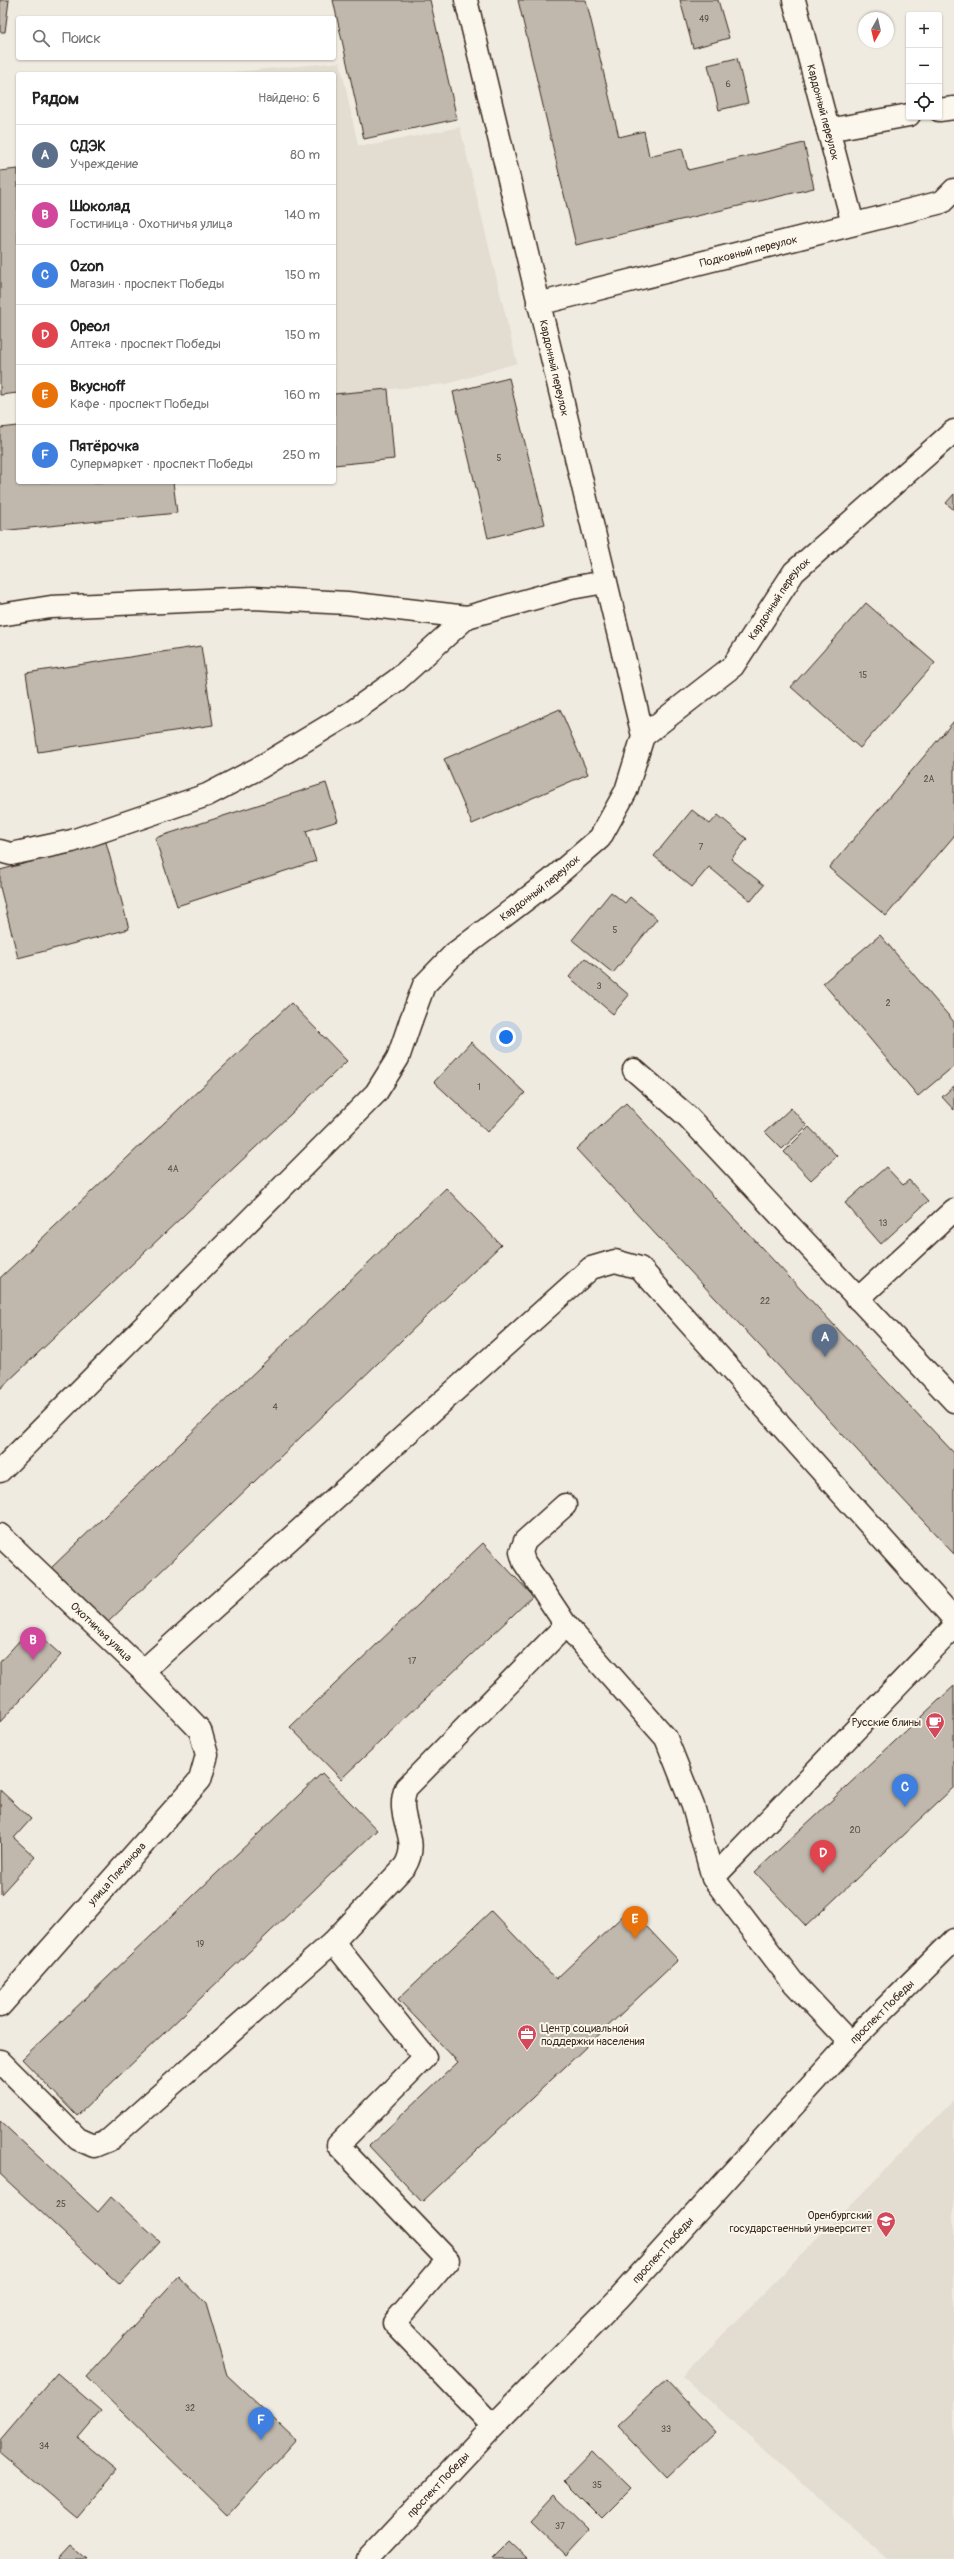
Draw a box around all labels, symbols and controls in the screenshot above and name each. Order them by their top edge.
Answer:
north arrow [858,12,894,48]
map controls [906,12,942,120]
button: + [906,12,942,48]
house number: 49 [699,14,709,25]
search box [16,16,336,60]
icon: search [30,27,52,49]
text: Поиск [62,29,101,48]
button: − [906,48,942,84]
street label: Кардонный переулок [805,63,842,162]
house number: 6 [725,79,731,90]
button: locate [906,84,942,120]
text: Рядом [32,88,79,109]
text: Найдено: 6 [258,90,320,106]
text: СДЭК [70,137,106,156]
text: A [41,147,49,163]
text: 80 m [290,147,320,163]
text: Учреждение [70,156,138,172]
text: Шоколад [70,197,130,216]
text: B [41,207,49,223]
text: 140 m [284,207,320,223]
text: Гостиница · Охотничья улица [70,216,233,232]
street label: Подковный переулок [698,232,799,269]
text: Ozon [70,257,104,276]
text: C [41,267,49,283]
text: 150 m [285,267,320,283]
text: Магазин · проспект Победы [70,276,224,292]
text: Ореол [70,317,110,336]
street label: Кардонный переулок [537,319,571,418]
text: D [41,327,49,343]
text: 150 m [285,327,320,343]
text: Аптека · проспект Победы [70,336,221,352]
text: Вкусноff [70,377,126,396]
text: E [42,387,48,403]
text: 160 m [284,387,320,403]
text: Кафе · проспект Победы [70,396,209,412]
text: Пятёрочка [70,437,139,456]
text: F [41,447,49,463]
text: 250 m [282,447,320,463]
house number: 5 [497,453,502,464]
text: Супермаркет · проспект Победы [70,456,253,472]
street label: Кардонный переулок [745,554,813,642]
house number: 15 [859,670,867,681]
house number: 2А [924,774,935,785]
house number: 7 [699,842,704,853]
street label: Кардонный переулок [497,852,583,923]
house number: 5 [613,925,618,936]
house number: 3 [596,981,602,992]
house number: 2 [885,998,891,1009]
your location [496,1027,516,1047]
house number: 1 [477,1082,481,1093]
house number: 4А [167,1164,179,1175]
house number: 13 [879,1218,887,1229]
house number: 22 [760,1296,770,1307]
pin: A [812,1324,838,1357]
house number: 4 [272,1402,278,1413]
street label: Охотничья улица [68,1599,135,1664]
pin: B [20,1627,46,1660]
house number: 17 [408,1656,416,1667]
cafe icon: Русские блины [924,1711,946,1739]
place label: Русские блины [852,1716,921,1729]
pin: C [892,1774,918,1807]
house number: 20 [849,1825,861,1836]
street label: улица Плеханова [85,1840,149,1909]
pin: D [810,1840,836,1873]
pin: E [622,1906,648,1939]
house number: 19 [196,1939,204,1950]
street label: проспект Победы [847,1977,917,2046]
place label: Центр социальной поддержки населения [541,2022,645,2048]
office icon: Центр социальной поддержки населения [516,2023,538,2051]
house number: 25 [56,2199,66,2210]
place label: Оренбургский государственный университет [730,2209,872,2235]
school or university icon: Оренбургский государственный университет [875,2210,897,2238]
street label: проспект Победы [629,2214,696,2286]
house number: 32 [185,2403,195,2414]
pin: F [248,2407,274,2440]
house number: 33 [661,2424,671,2435]
house number: 34 [39,2441,50,2452]
street label: проспект Победы [404,2449,472,2520]
house number: 35 [592,2480,602,2491]
house number: 37 [555,2521,565,2532]

